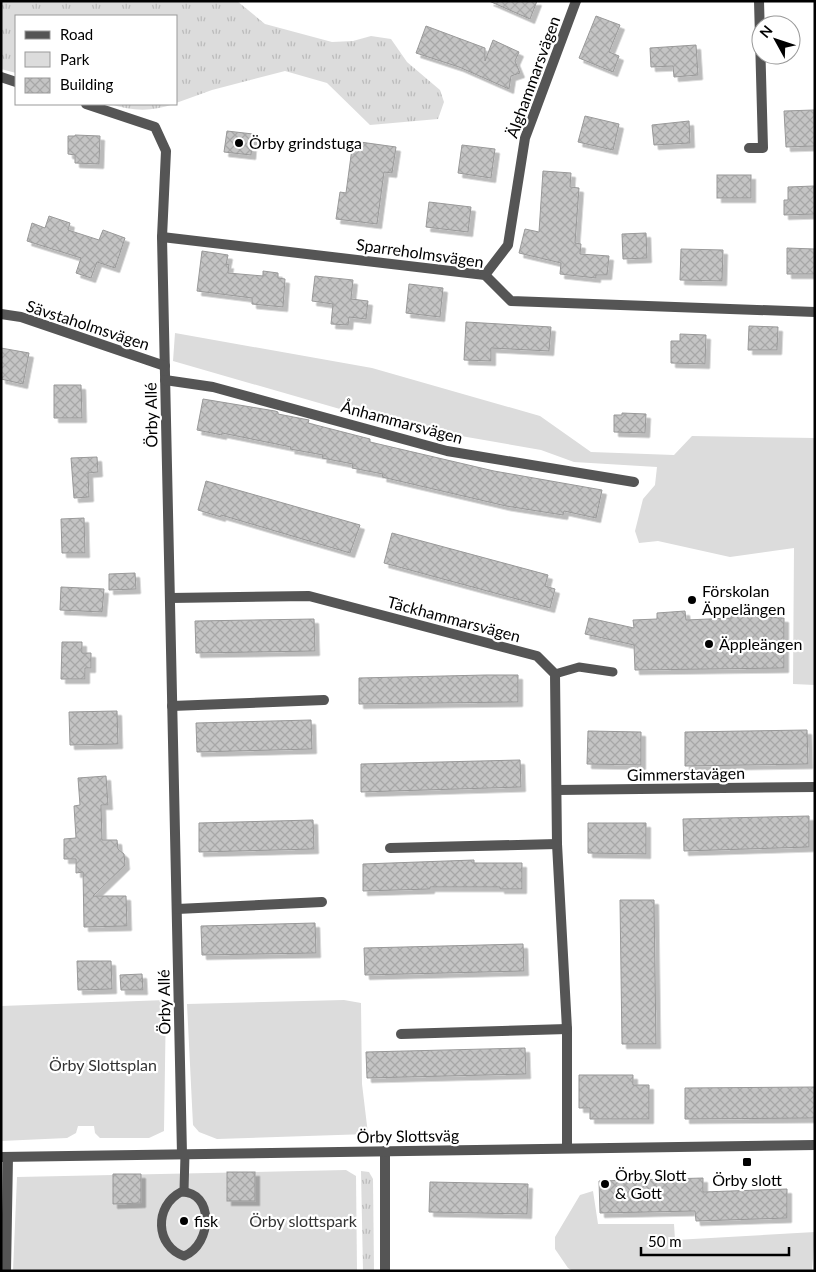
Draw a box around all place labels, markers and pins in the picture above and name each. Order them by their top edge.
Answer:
place label: Örby grindstuga [249,133,362,152]
marker: Örby grindstuga [233,137,245,149]
place label: Förskolan Äppelängen [702,581,785,618]
marker: Förskolan Äppelängen [686,594,698,606]
place label: Äppleängen [719,634,802,653]
marker: Äppleängen [703,638,715,650]
marker: Örby slott [741,1156,753,1168]
place label: Örby Slott & Gott [615,1165,686,1202]
place label: Örby slott [712,1170,782,1189]
marker: Örby Slott & Gott [599,1178,611,1190]
place label: fisk [194,1211,219,1230]
marker: fisk [178,1215,190,1227]

